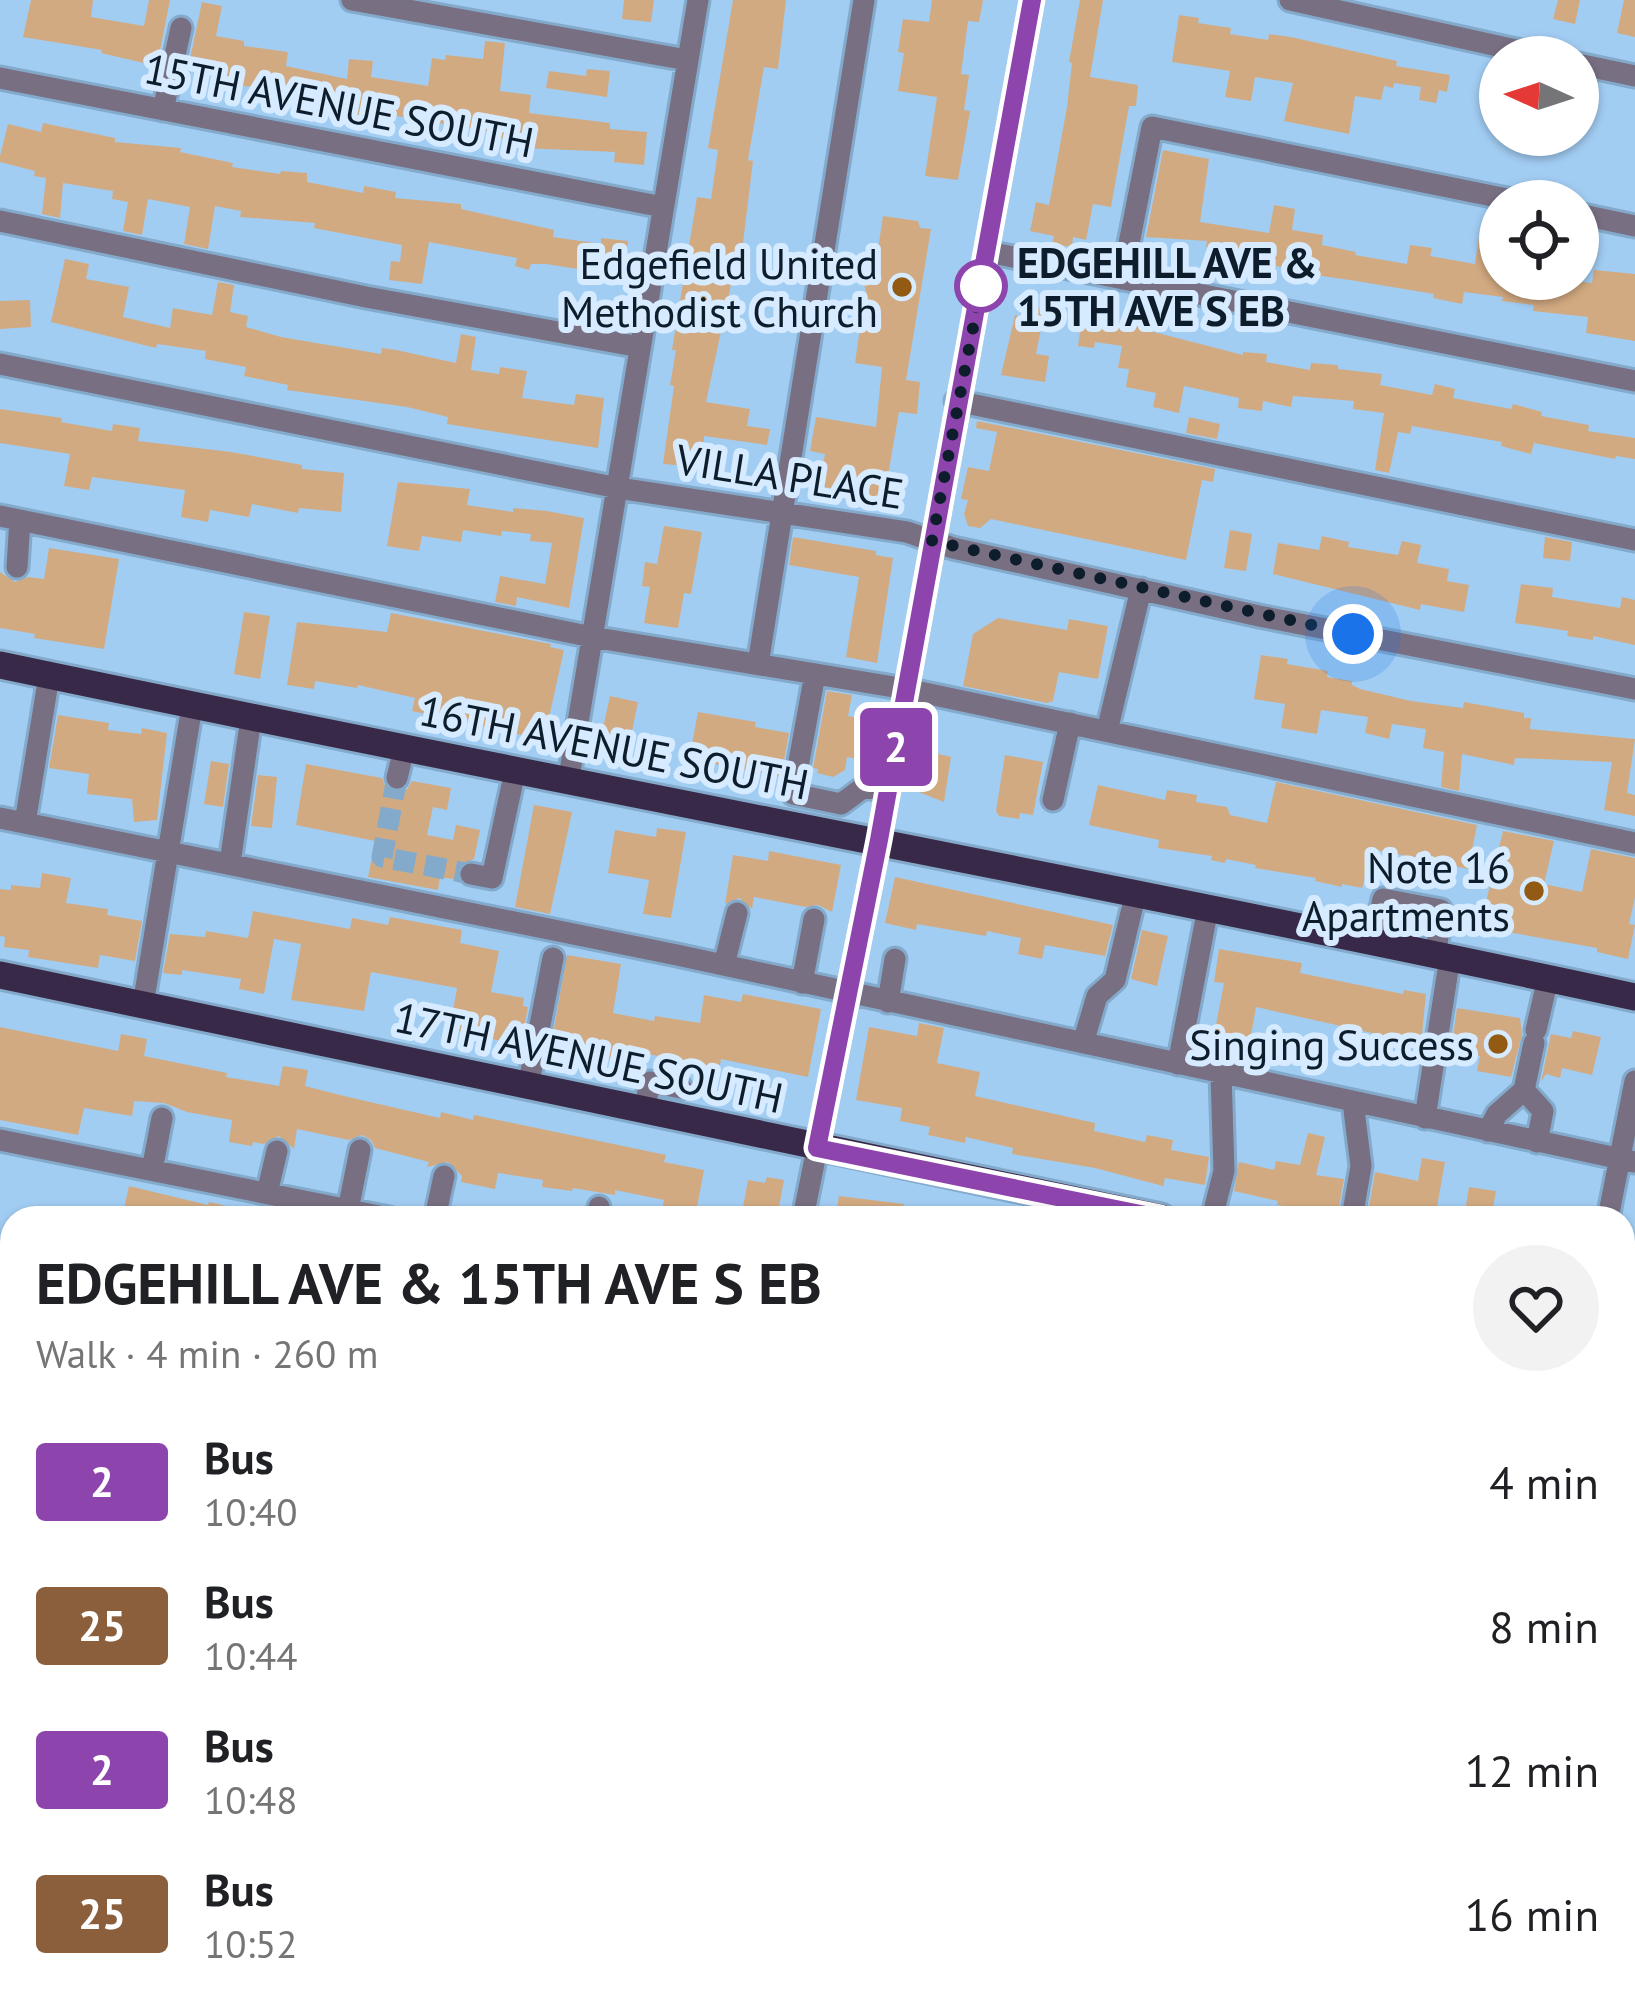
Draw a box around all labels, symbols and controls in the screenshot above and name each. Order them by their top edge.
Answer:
north arrow [1479,36,1599,156]
map controls [1479,36,1599,300]
street label: 15TH AVENUE SOUTH [140,40,538,170]
button: locate [1479,180,1599,300]
place label: EDGEHILL AVE & 15TH AVE S EB [1017,235,1317,338]
place label: Edgefield United Methodist Church [561,236,878,339]
marker: EDGEHILL AVE & 15TH AVE S EB [956,261,1006,311]
marker: Edgefield United Methodist Church [889,274,915,300]
street label: VILLA PLACE [671,431,908,521]
your location [1323,604,1383,664]
street label: 16TH AVENUE SOUTH [415,682,813,812]
line badge: 2 [857,708,935,786]
text: 2 [884,719,908,774]
place label: Note 16 Apartments [1302,840,1510,943]
marker: Note 16 Apartments [1521,878,1547,904]
street label: 17TH AVENUE SOUTH [390,989,788,1125]
place label: Singing Success [1189,1017,1474,1072]
marker: Singing Success [1485,1031,1511,1057]
button: heart [1473,1245,1599,1371]
text: EDGEHILL AVE & 15TH AVE S EB [36,1246,822,1320]
text: Walk · 4 min · 260 m [36,1328,378,1379]
text: Bus [204,1428,274,1486]
text: 4 min [1489,1453,1599,1511]
text: 2 [90,1454,114,1509]
text: 10:40 [204,1486,298,1537]
text: Bus [204,1572,274,1630]
text: 8 min [1489,1597,1599,1655]
text: 25 [78,1598,126,1653]
text: 10:44 [204,1630,298,1681]
text: Bus [204,1716,274,1774]
text: 12 min [1465,1741,1599,1799]
text: 2 [90,1742,114,1797]
text: 10:48 [204,1774,298,1825]
text: Bus [204,1860,274,1918]
text: 16 min [1465,1885,1599,1943]
text: 25 [78,1886,126,1941]
text: 10:52 [204,1918,298,1969]

